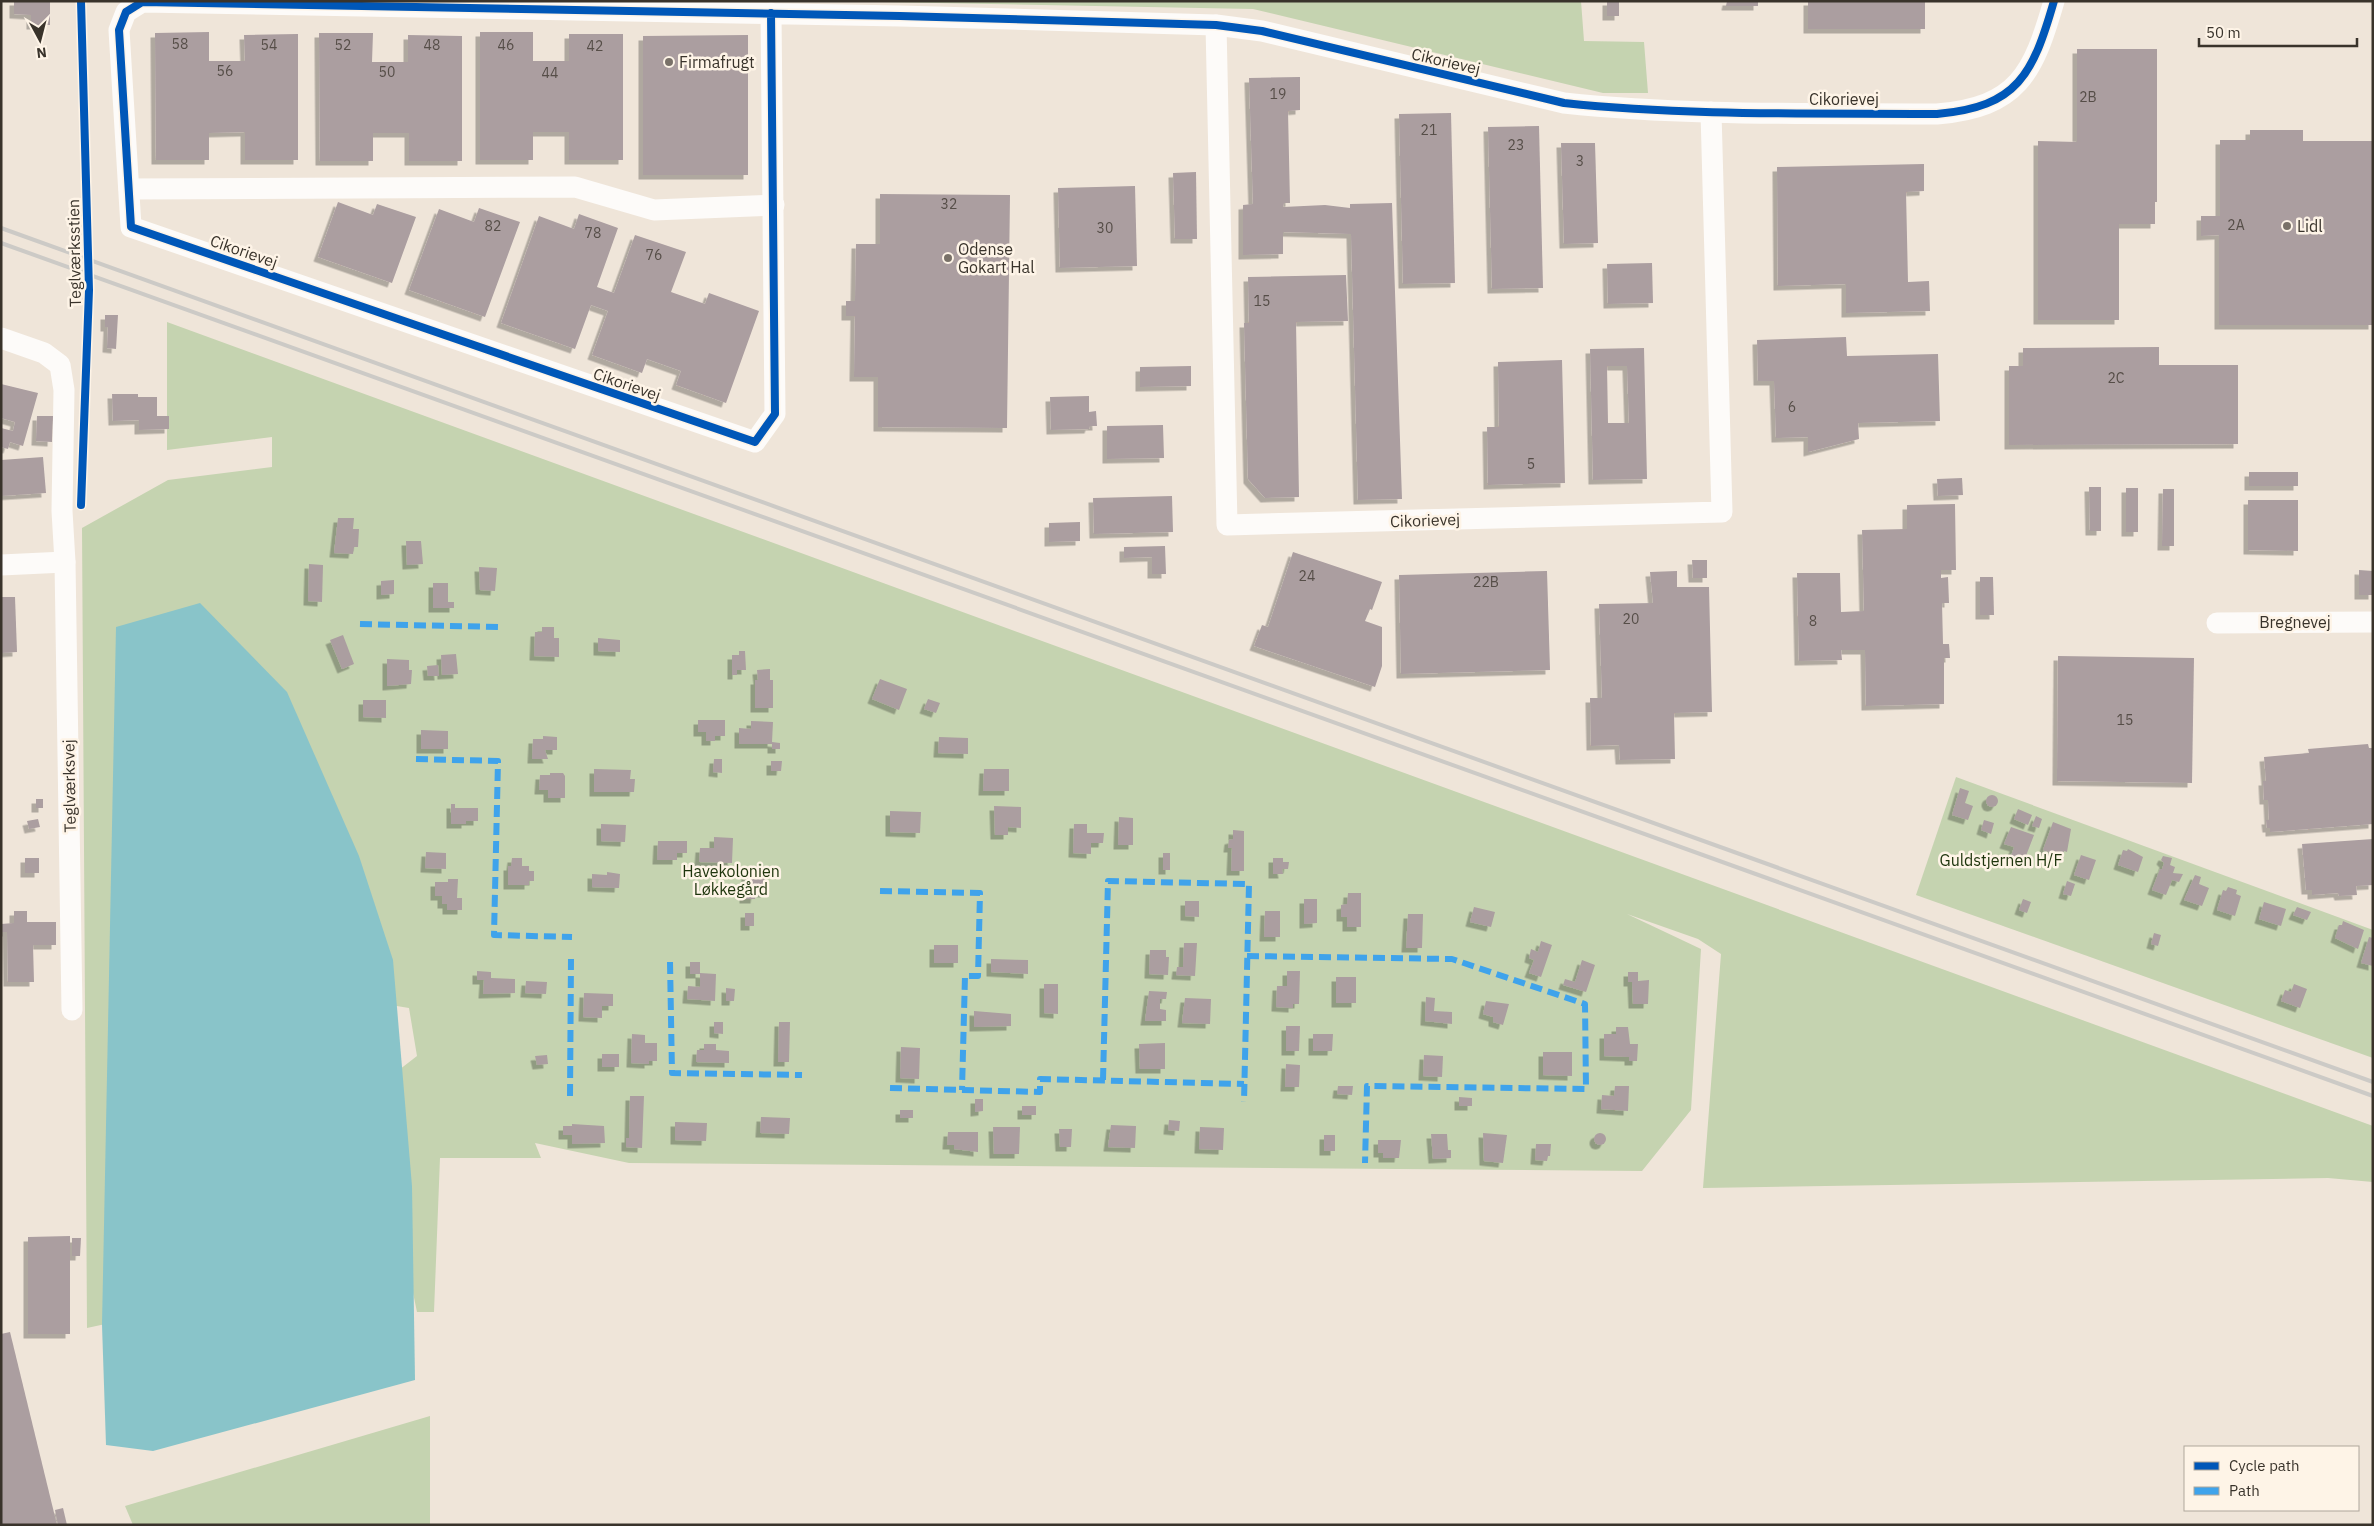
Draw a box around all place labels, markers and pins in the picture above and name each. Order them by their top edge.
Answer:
place label: Firmafrugt [679,52,755,72]
marker: Firmafrugt [663,56,675,68]
place label: Lidl [2297,216,2323,236]
marker: Lidl [2281,220,2293,232]
place label: Odense Gokart Hal [958,239,1035,277]
marker: Odense Gokart Hal [942,252,954,264]

